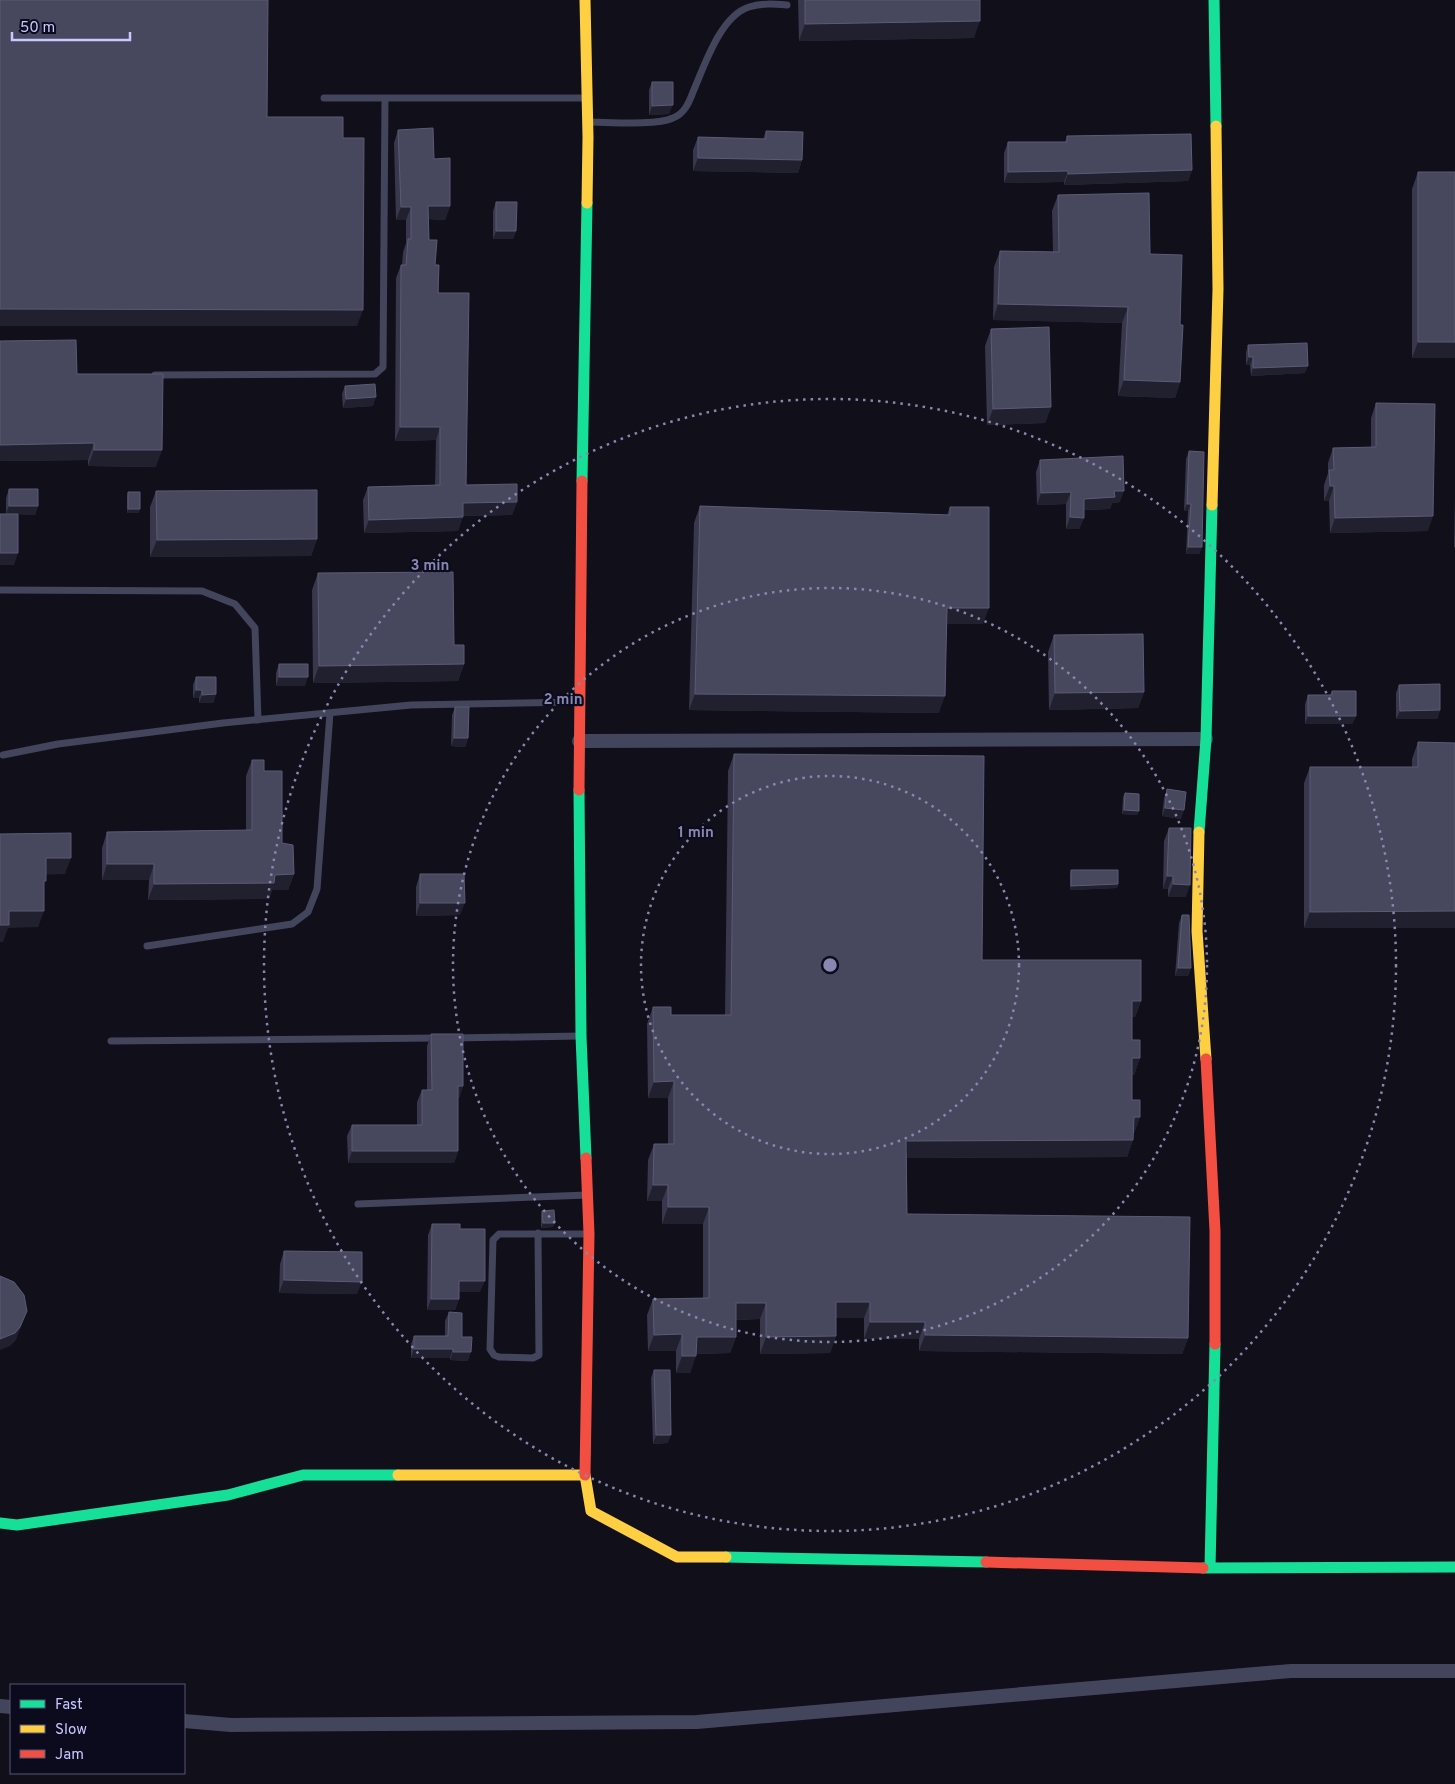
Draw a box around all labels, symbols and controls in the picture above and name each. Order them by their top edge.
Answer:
scale bar [12,10,130,42]
text: 50 m [20,19,55,38]
text: 3 min [410,557,450,576]
text: 2 min [543,691,583,710]
text: 1 min [678,824,714,843]
centre of rings [821,956,839,974]
legend [10,1684,185,1774]
text: Fast [55,1696,83,1715]
text: Slow [55,1721,87,1740]
text: Jam [55,1746,84,1765]

